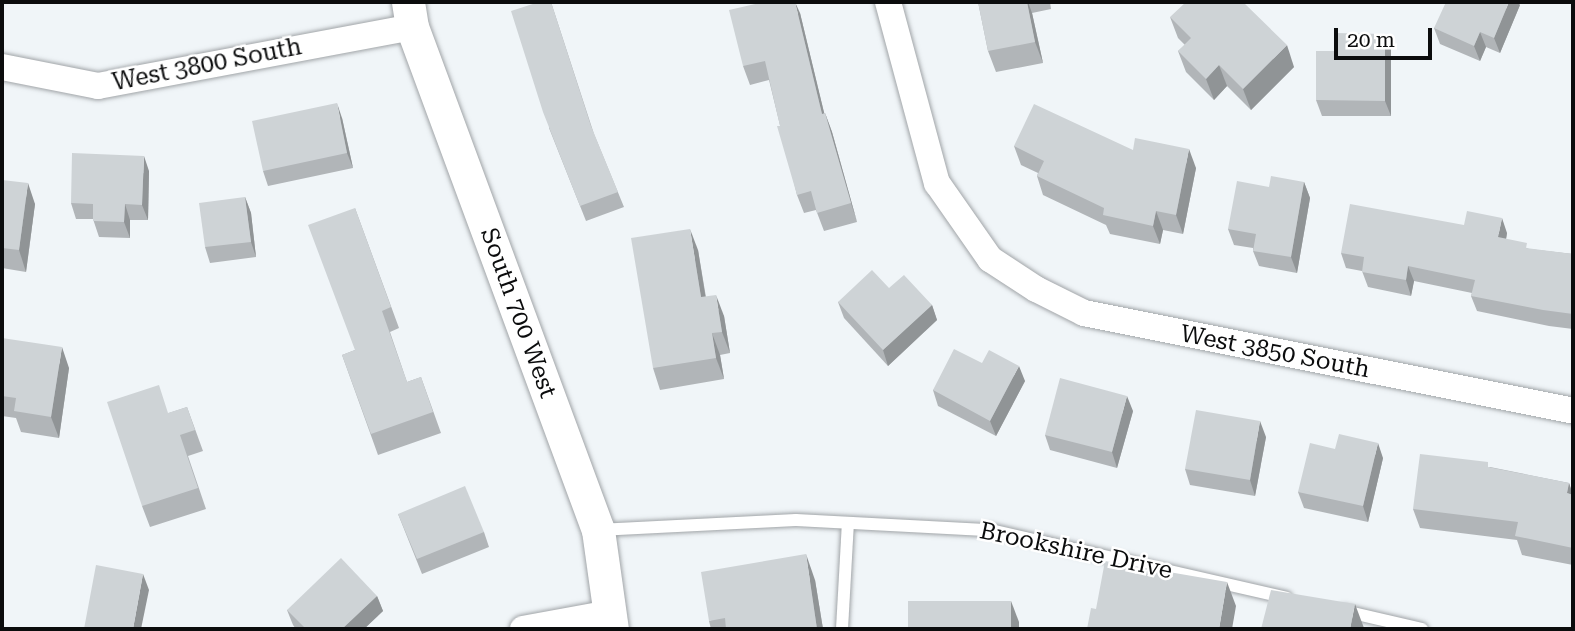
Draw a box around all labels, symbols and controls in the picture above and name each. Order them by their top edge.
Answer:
scale bar [1337,14,1435,58]
text: 20 m [1347,28,1395,52]
street label: West 3800 South [110,33,304,97]
street label: South 700 West [474,224,562,402]
street label: West 3850 South [1178,320,1372,384]
street label: Brookshire Drive [977,517,1175,585]

